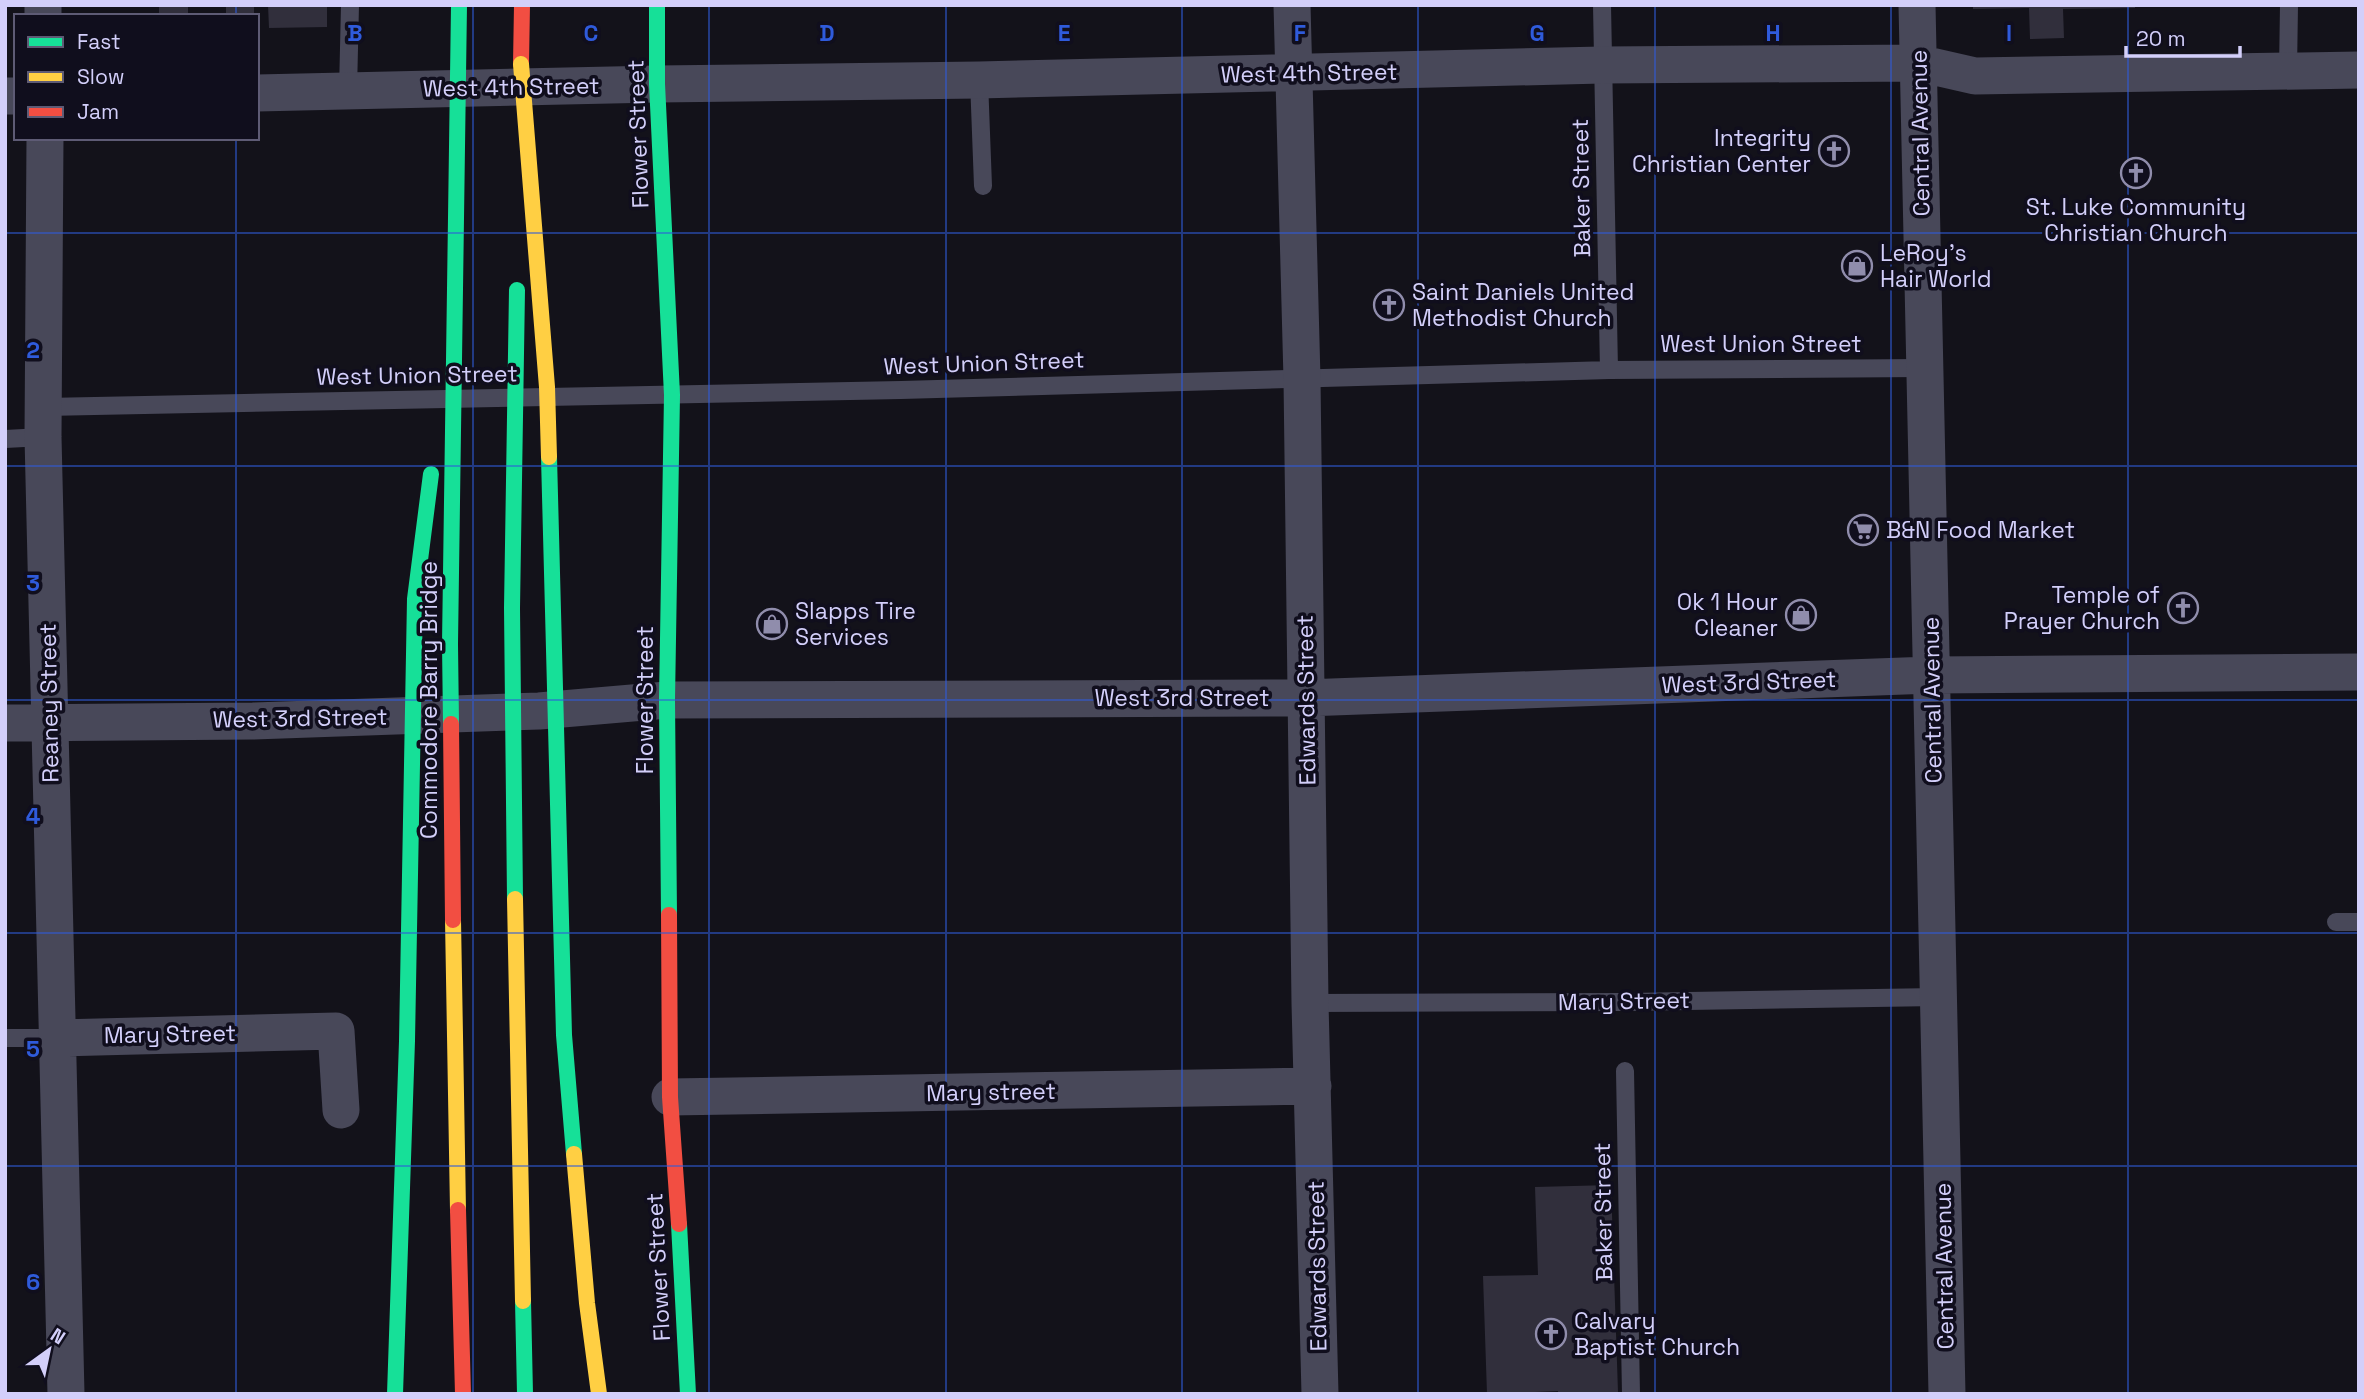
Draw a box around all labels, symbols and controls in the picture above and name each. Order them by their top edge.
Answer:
legend [14,14,259,140]
scale bar [2126,14,2240,58]
text: B [347,18,363,48]
text: C [584,18,598,48]
text: D [819,18,835,48]
text: E [1058,18,1070,48]
text: F [1294,18,1306,48]
text: G [1529,18,1545,48]
text: H [1765,18,1781,48]
text: I [2006,18,2012,48]
text: 20 m [2136,25,2186,52]
text: Fast [77,28,121,55]
street label: Central Avenue [1904,49,1936,217]
street label: West 4th Street [1220,56,1398,90]
street label: Flower Street [620,59,656,209]
text: Slow [77,63,125,90]
street label: West 4th Street [422,70,600,104]
text: Jam [77,98,119,125]
street label: Baker Street [1565,118,1597,258]
place label: Integrity Christian Center [1632,123,1811,179]
church icon: Integrity Christian Center [1817,134,1851,168]
church icon: St. Luke Community Christian Church [2119,156,2153,190]
place label: St. Luke Community Christian Church [2026,192,2246,248]
place label: LeRoy's Hair World [1880,238,1992,294]
shop icon: LeRoy's Hair World [1840,249,1874,283]
place label: Saint Daniels United Methodist Church [1412,277,1634,333]
church icon: Saint Daniels United Methodist Church [1372,288,1406,322]
street label: West Union Street [1660,329,1862,359]
text: 2 [26,335,40,365]
street label: West Union Street [883,344,1085,382]
street label: West Union Street [316,358,518,392]
supermarket icon: B&N Food Market [1846,513,1880,547]
place label: B&N Food Market [1886,515,2075,545]
street label: Commodore Barry Bridge [414,561,444,839]
text: 3 [26,568,40,598]
place label: Temple of Prayer Church [2004,580,2160,636]
place label: Ok 1 Hour Cleaner [1677,587,1778,643]
church icon: Temple of Prayer Church [2166,591,2200,625]
place label: Slapps Tire Services [795,596,916,652]
shop icon: Ok 1 Hour Cleaner [1784,598,1818,632]
shop icon: Slapps Tire Services [755,607,789,641]
street label: Edwards Street [1290,614,1322,786]
street label: Central Avenue [1916,616,1948,784]
street label: Reaney Street [33,623,65,783]
street label: Flower Street [630,626,660,774]
street label: West 3rd Street [1661,664,1837,700]
street label: West 3rd Street [1095,683,1269,713]
street label: West 3rd Street [212,701,388,735]
text: 4 [26,801,41,831]
street label: Mary Street [1558,985,1690,1017]
street label: Mary Street [104,1018,236,1050]
text: 5 [26,1034,40,1064]
street label: Mary street [926,1076,1056,1108]
street label: Baker Street [1587,1142,1619,1282]
street label: Edwards Street [1301,1180,1333,1352]
street label: Central Avenue [1928,1182,1960,1350]
street label: Flower Street [639,1192,677,1342]
text: 6 [26,1267,40,1297]
place label: Calvary Baptist Church [1574,1306,1740,1362]
north arrow [14,1315,84,1385]
church icon: Calvary Baptist Church [1534,1317,1568,1351]
text: N [46,1322,70,1350]

